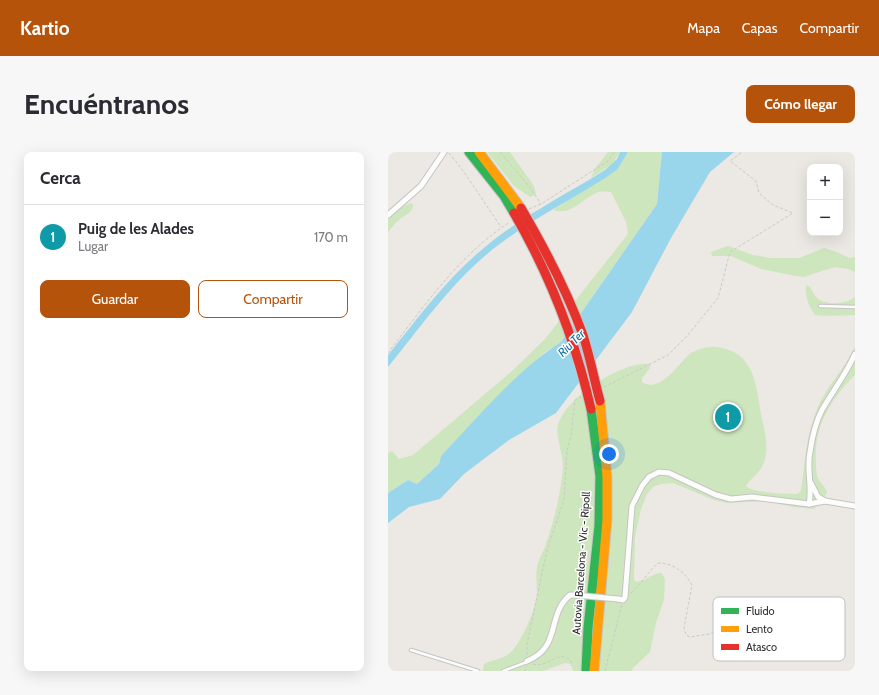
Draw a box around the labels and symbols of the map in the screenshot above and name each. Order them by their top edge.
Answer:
water label: Riu Ter [554,325,589,360]
pin: 1 [715,402,741,432]
your location [599,444,619,464]
street label: Autovia Barcelona - Vic - Ripoll [569,491,593,635]
legend [713,597,845,661]
text: Fluido [746,604,775,618]
text: Lento [746,622,773,636]
text: Atasco [746,640,777,654]

